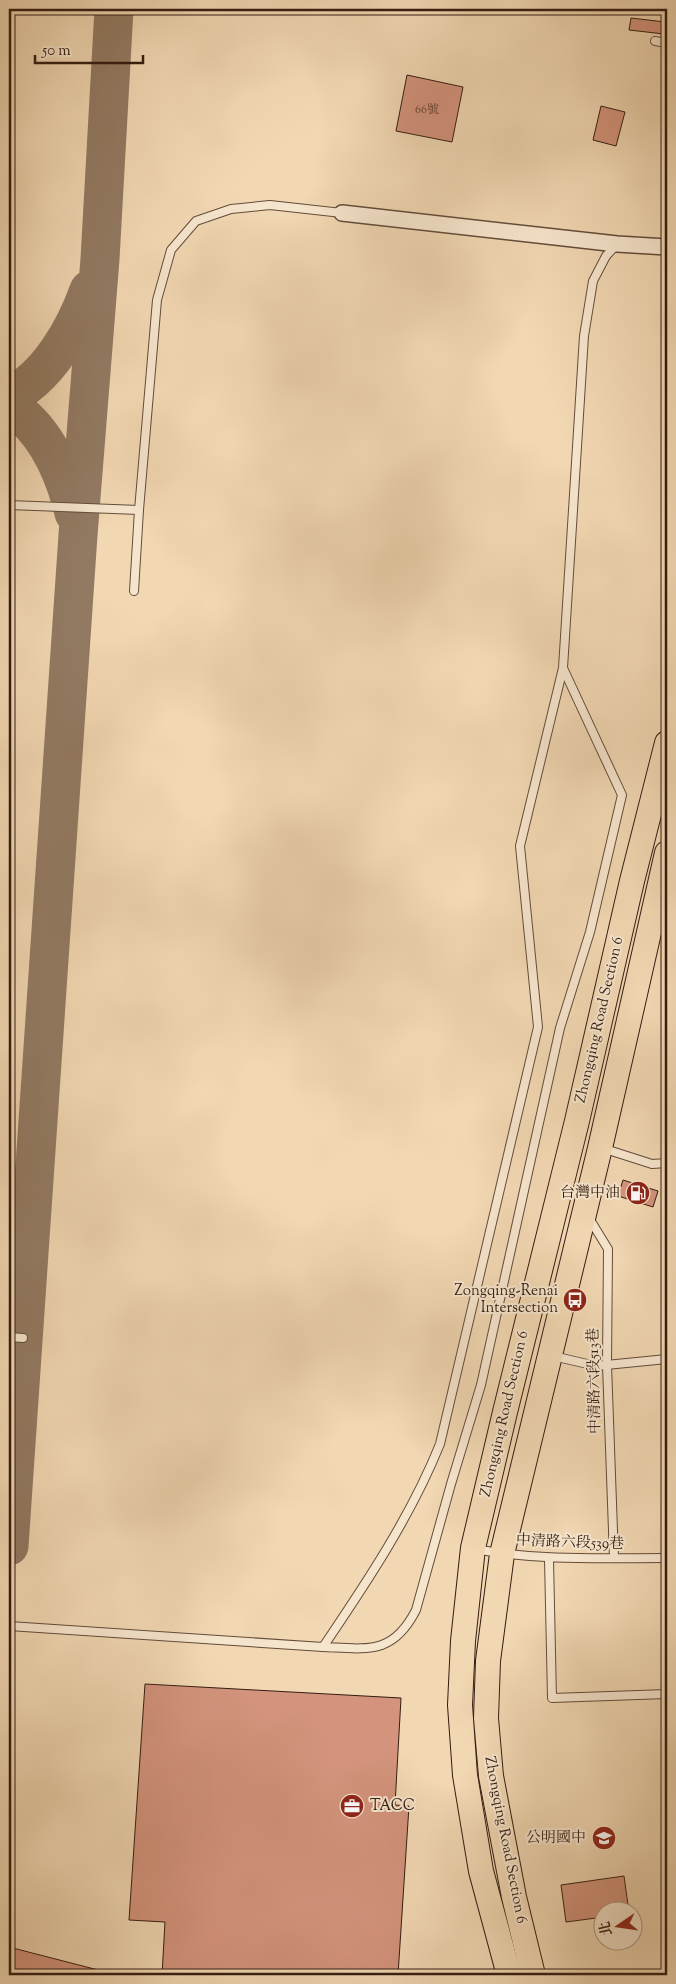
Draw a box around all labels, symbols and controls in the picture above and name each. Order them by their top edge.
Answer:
scale bar [35,32,142,64]
text: 50 m [41,41,71,62]
house number: 66號 [415,101,439,119]
street label: Zhongqing Road Section 6 [571,935,629,1105]
fuel station icon: 台灣中油 [625,1180,651,1206]
place label: 台灣中油 [560,1183,620,1204]
place label: Zongqing-Renai Intersection [454,1281,558,1319]
bus stop icon: Zongqing-Renai Intersection [562,1287,588,1313]
street label: 中清路六段513巷 [584,1328,606,1434]
street label: Zhongqing Road Section 6 [476,1329,534,1499]
street label: 中清路六段539巷 [515,1531,625,1555]
street label: Zhongqing Road Section 6 [478,1755,532,1925]
office icon: TACC [339,1793,365,1819]
place label: TACC [370,1796,415,1817]
school or university icon: 公明國中 [591,1825,617,1851]
place label: 公明國中 [526,1828,586,1849]
north arrow [594,1902,644,1952]
text: 北 [596,1919,619,1938]

